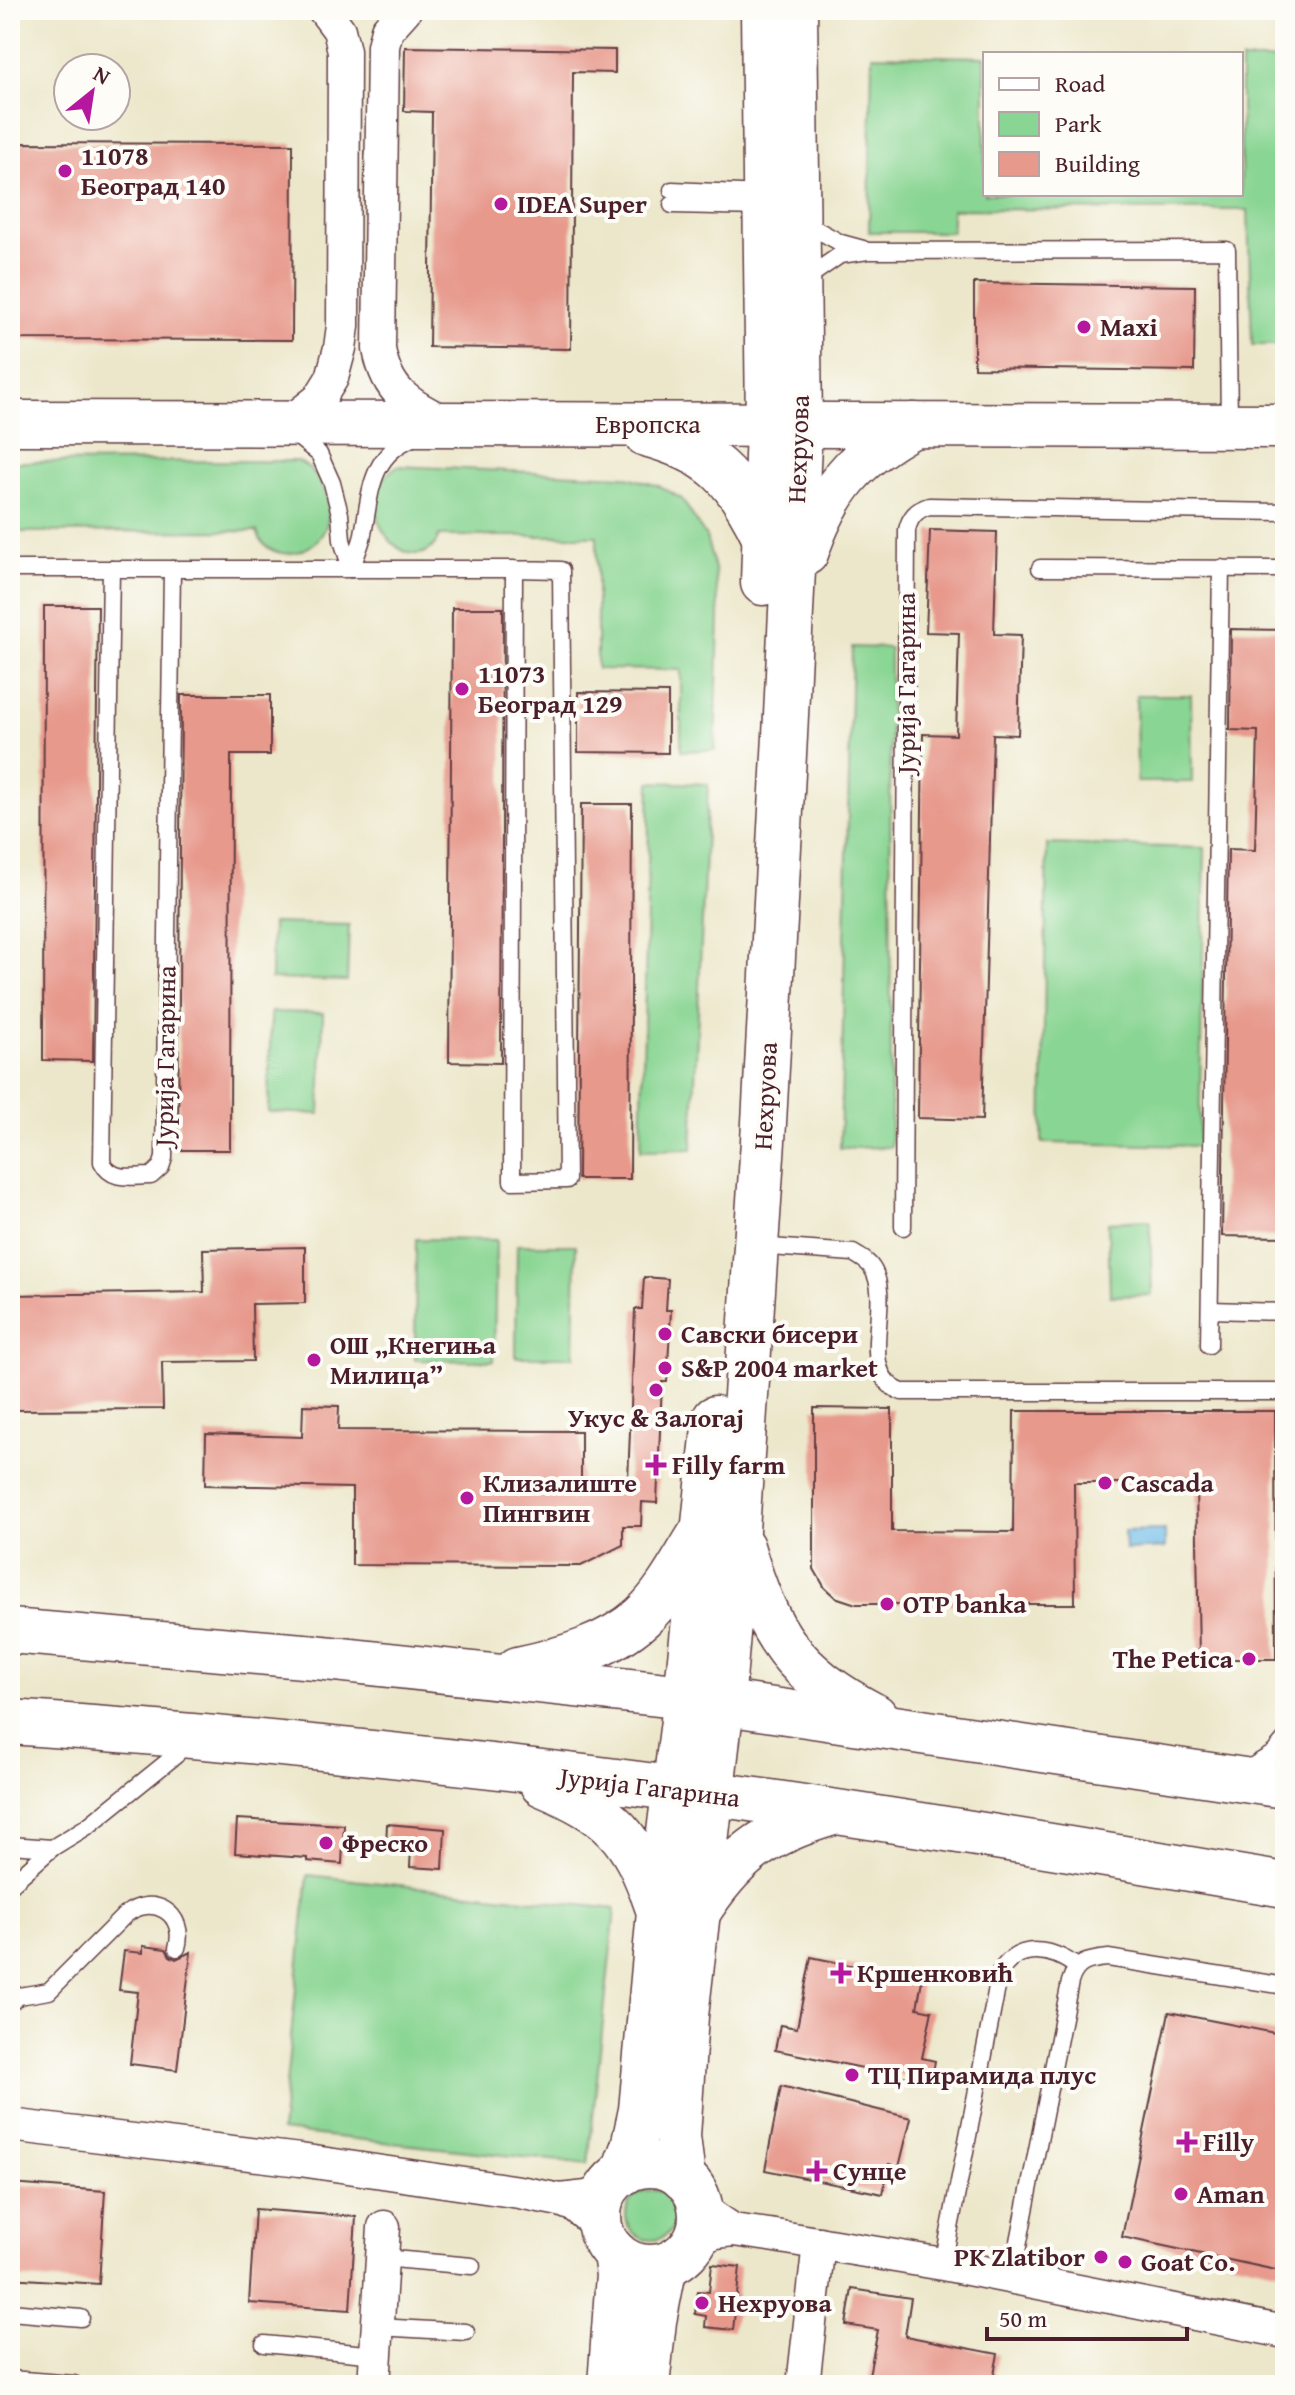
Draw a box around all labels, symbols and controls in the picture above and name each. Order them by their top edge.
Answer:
north arrow [52,52,132,132]
legend [983,52,1243,196]
text: N [88,57,117,92]
text: Road [1055,66,1105,101]
text: Park [1055,106,1102,141]
place label: 11078 Београд 140 [81,136,226,205]
text: Building [1055,146,1140,181]
marker: 11078 Београд 140 [56,162,74,180]
place label: IDEA Super [517,184,647,223]
marker: IDEA Super [492,195,510,213]
place label: Maxi [1100,307,1157,346]
marker: Maxi [1075,318,1093,336]
street label: Нехруова [776,394,819,504]
street label: Европска [595,404,701,443]
street label: Јурија Гагарина [886,592,925,777]
place label: 11073 Београд 129 [478,654,623,723]
marker: 11073 Београд 129 [453,680,471,698]
street label: Јурија Гагарина [143,964,186,1150]
street label: Нехруова [742,1040,787,1151]
place label: Савски бисери [681,1314,858,1353]
place label: ОШ „Кнегиња Милица” [330,1325,497,1394]
marker: Савски бисери [656,1325,674,1343]
place label: S&P 2004 market [681,1348,878,1387]
marker: ОШ „Кнегиња Милица” [305,1351,323,1369]
marker: S&P 2004 market [656,1359,674,1377]
marker: Укус & Залогај [647,1381,665,1399]
place label: Укус & Залогај [568,1398,744,1437]
place label: Filly farm [672,1445,786,1484]
marker: Filly farm [647,1456,665,1474]
place label: Клизалиште Пингвин [483,1463,637,1532]
place label: Cascada [1121,1463,1214,1502]
marker: Cascada [1096,1474,1114,1492]
marker: Клизалиште Пингвин [458,1489,476,1507]
place label: OTP banka [903,1584,1027,1623]
marker: OTP banka [878,1595,896,1613]
place label: The Petica [1113,1639,1234,1678]
marker: The Petica [1240,1650,1258,1668]
street label: Јурија Гагарина [555,1756,743,1817]
place label: Фреско [342,1823,428,1862]
marker: Фреско [317,1834,335,1852]
place label: Кршенковић [857,1953,1014,1992]
marker: Кршенковић [832,1964,850,1982]
place label: ТЦ Пирамида плус [868,2055,1096,2094]
marker: ТЦ Пирамида плус [843,2066,861,2084]
place label: Filly [1203,2122,1255,2161]
marker: Filly [1178,2133,1196,2151]
place label: Сунце [833,2151,907,2190]
marker: Сунце [808,2162,826,2180]
place label: Aman [1197,2174,1265,2213]
marker: Aman [1172,2185,1190,2203]
place label: PK Zlatibor [954,2237,1085,2276]
place label: Goat Co. [1141,2242,1235,2281]
marker: PK Zlatibor [1092,2248,1110,2266]
marker: Goat Co. [1116,2253,1134,2271]
place label: Нехруова [718,2283,832,2322]
scale bar [987,2291,1187,2341]
marker: Нехруова [693,2294,711,2312]
text: 50 m [999,2301,1047,2336]

